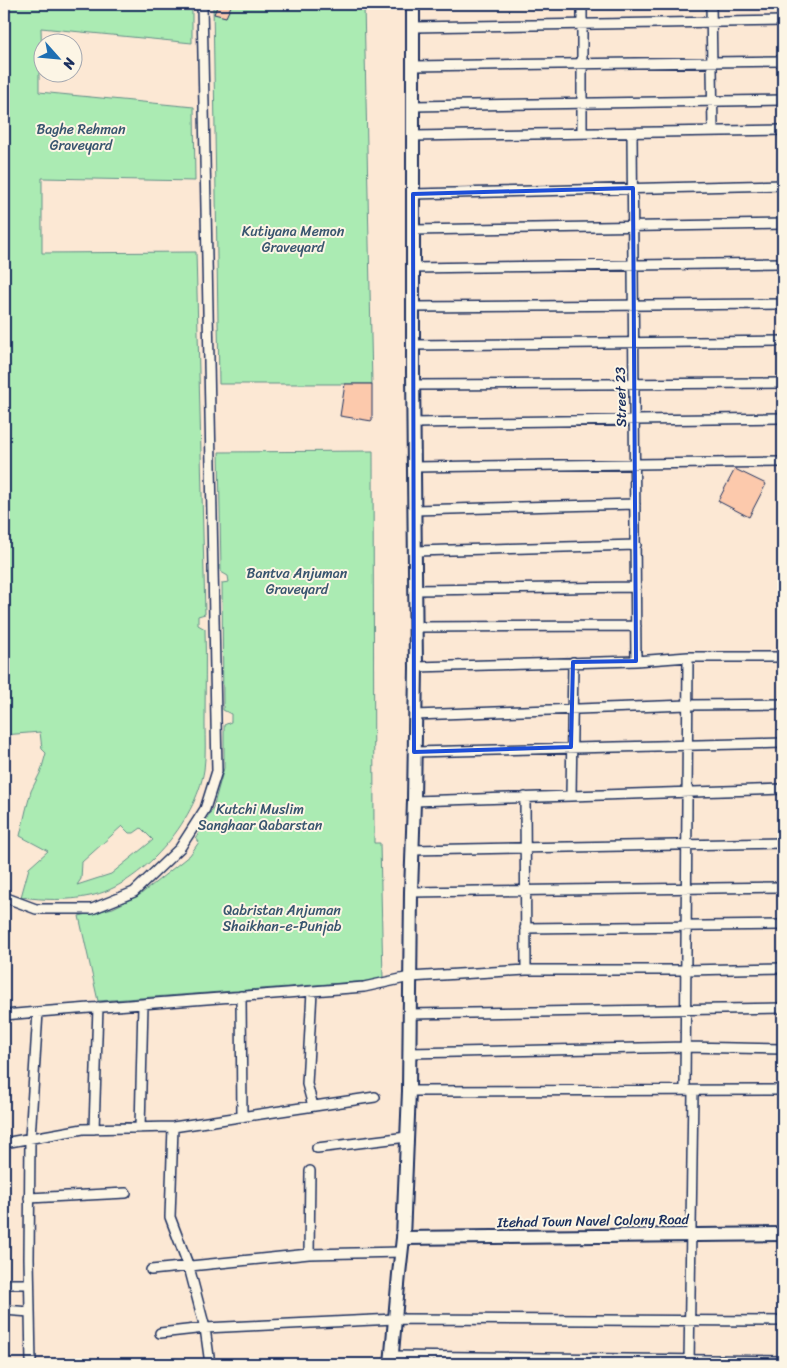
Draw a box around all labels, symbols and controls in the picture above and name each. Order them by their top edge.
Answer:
north arrow [32,32,82,82]
text: N [56,53,83,74]
park label: Baghe Rehman Graveyard [36,117,126,158]
park label: Kutiyana Memon Graveyard [242,219,345,260]
street label: Street 23 [608,366,634,427]
park label: Bantva Anjuman Graveyard [247,561,348,602]
park label: Kutchi Muslim Sanghaar Qabarstan [198,797,323,838]
park label: Qabristan Anjuman Shaikhan-e-Punjab [223,898,342,939]
street label: Itehad Town Navel Colony Road [496,1207,691,1235]

